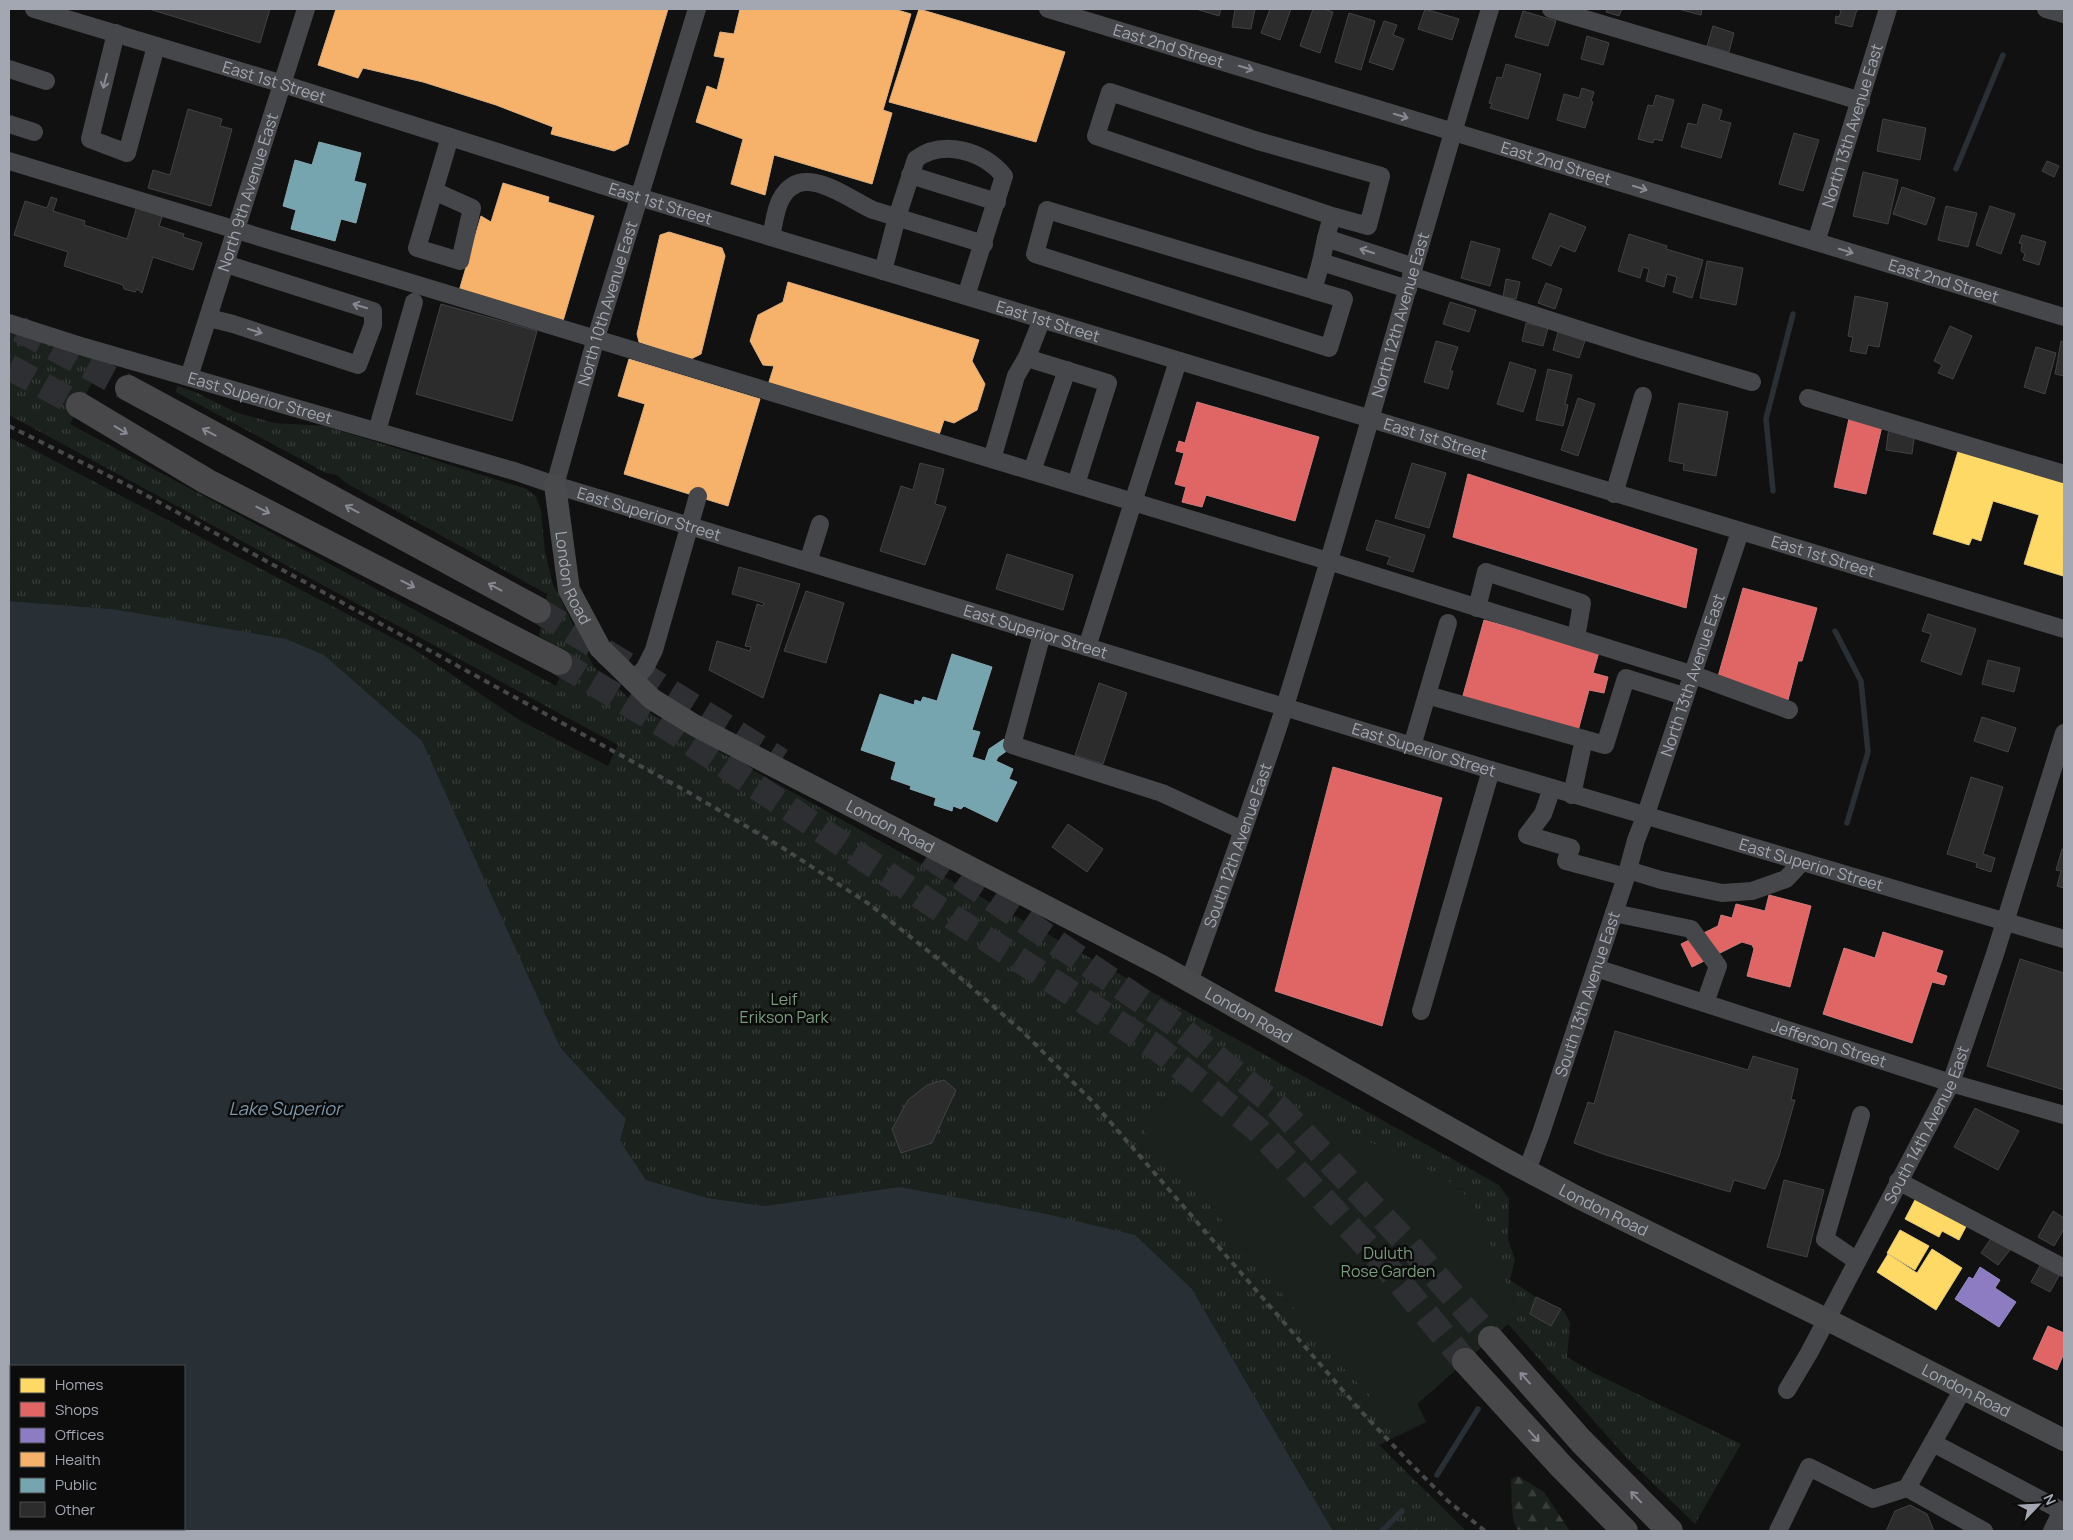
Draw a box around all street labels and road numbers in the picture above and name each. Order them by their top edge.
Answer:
street label: East 2nd Street [1111,18,1226,73]
street label: North 13th Avenue East [1816,41,1888,210]
street label: East 1st Street [220,55,329,108]
street label: North 9th Avenue East [212,110,283,274]
street label: East 2nd Street [1498,136,1614,190]
street label: East 1st Street [606,177,715,230]
street label: North 10th Avenue East [572,218,642,388]
street label: North 12th Avenue East [1366,230,1434,400]
street label: East 2nd Street [1886,253,2002,308]
street label: East 1st Street [993,295,1103,347]
street label: East Superior Street [185,367,335,429]
street label: East 1st Street [1381,412,1490,465]
street label: East Superior Street [575,481,724,546]
street label: London Road [550,530,596,628]
street label: East 1st Street [1769,530,1878,582]
street label: North 13th Avenue East [1655,591,1730,759]
street label: East Superior Street [961,599,1110,664]
street label: East Superior Street [1349,717,1499,782]
street label: South 12th Avenue East [1198,760,1276,931]
street label: London Road [843,794,939,858]
street label: East Superior Street [1737,833,1886,896]
street label: South 13th Avenue East [1549,908,1625,1080]
street label: London Road [1201,982,1296,1048]
street label: Jefferson Street [1769,1015,1889,1072]
street label: South 14th Avenue East [1878,1043,1974,1208]
street label: London Road [1555,1179,1652,1241]
street label: London Road [1918,1359,2014,1422]

